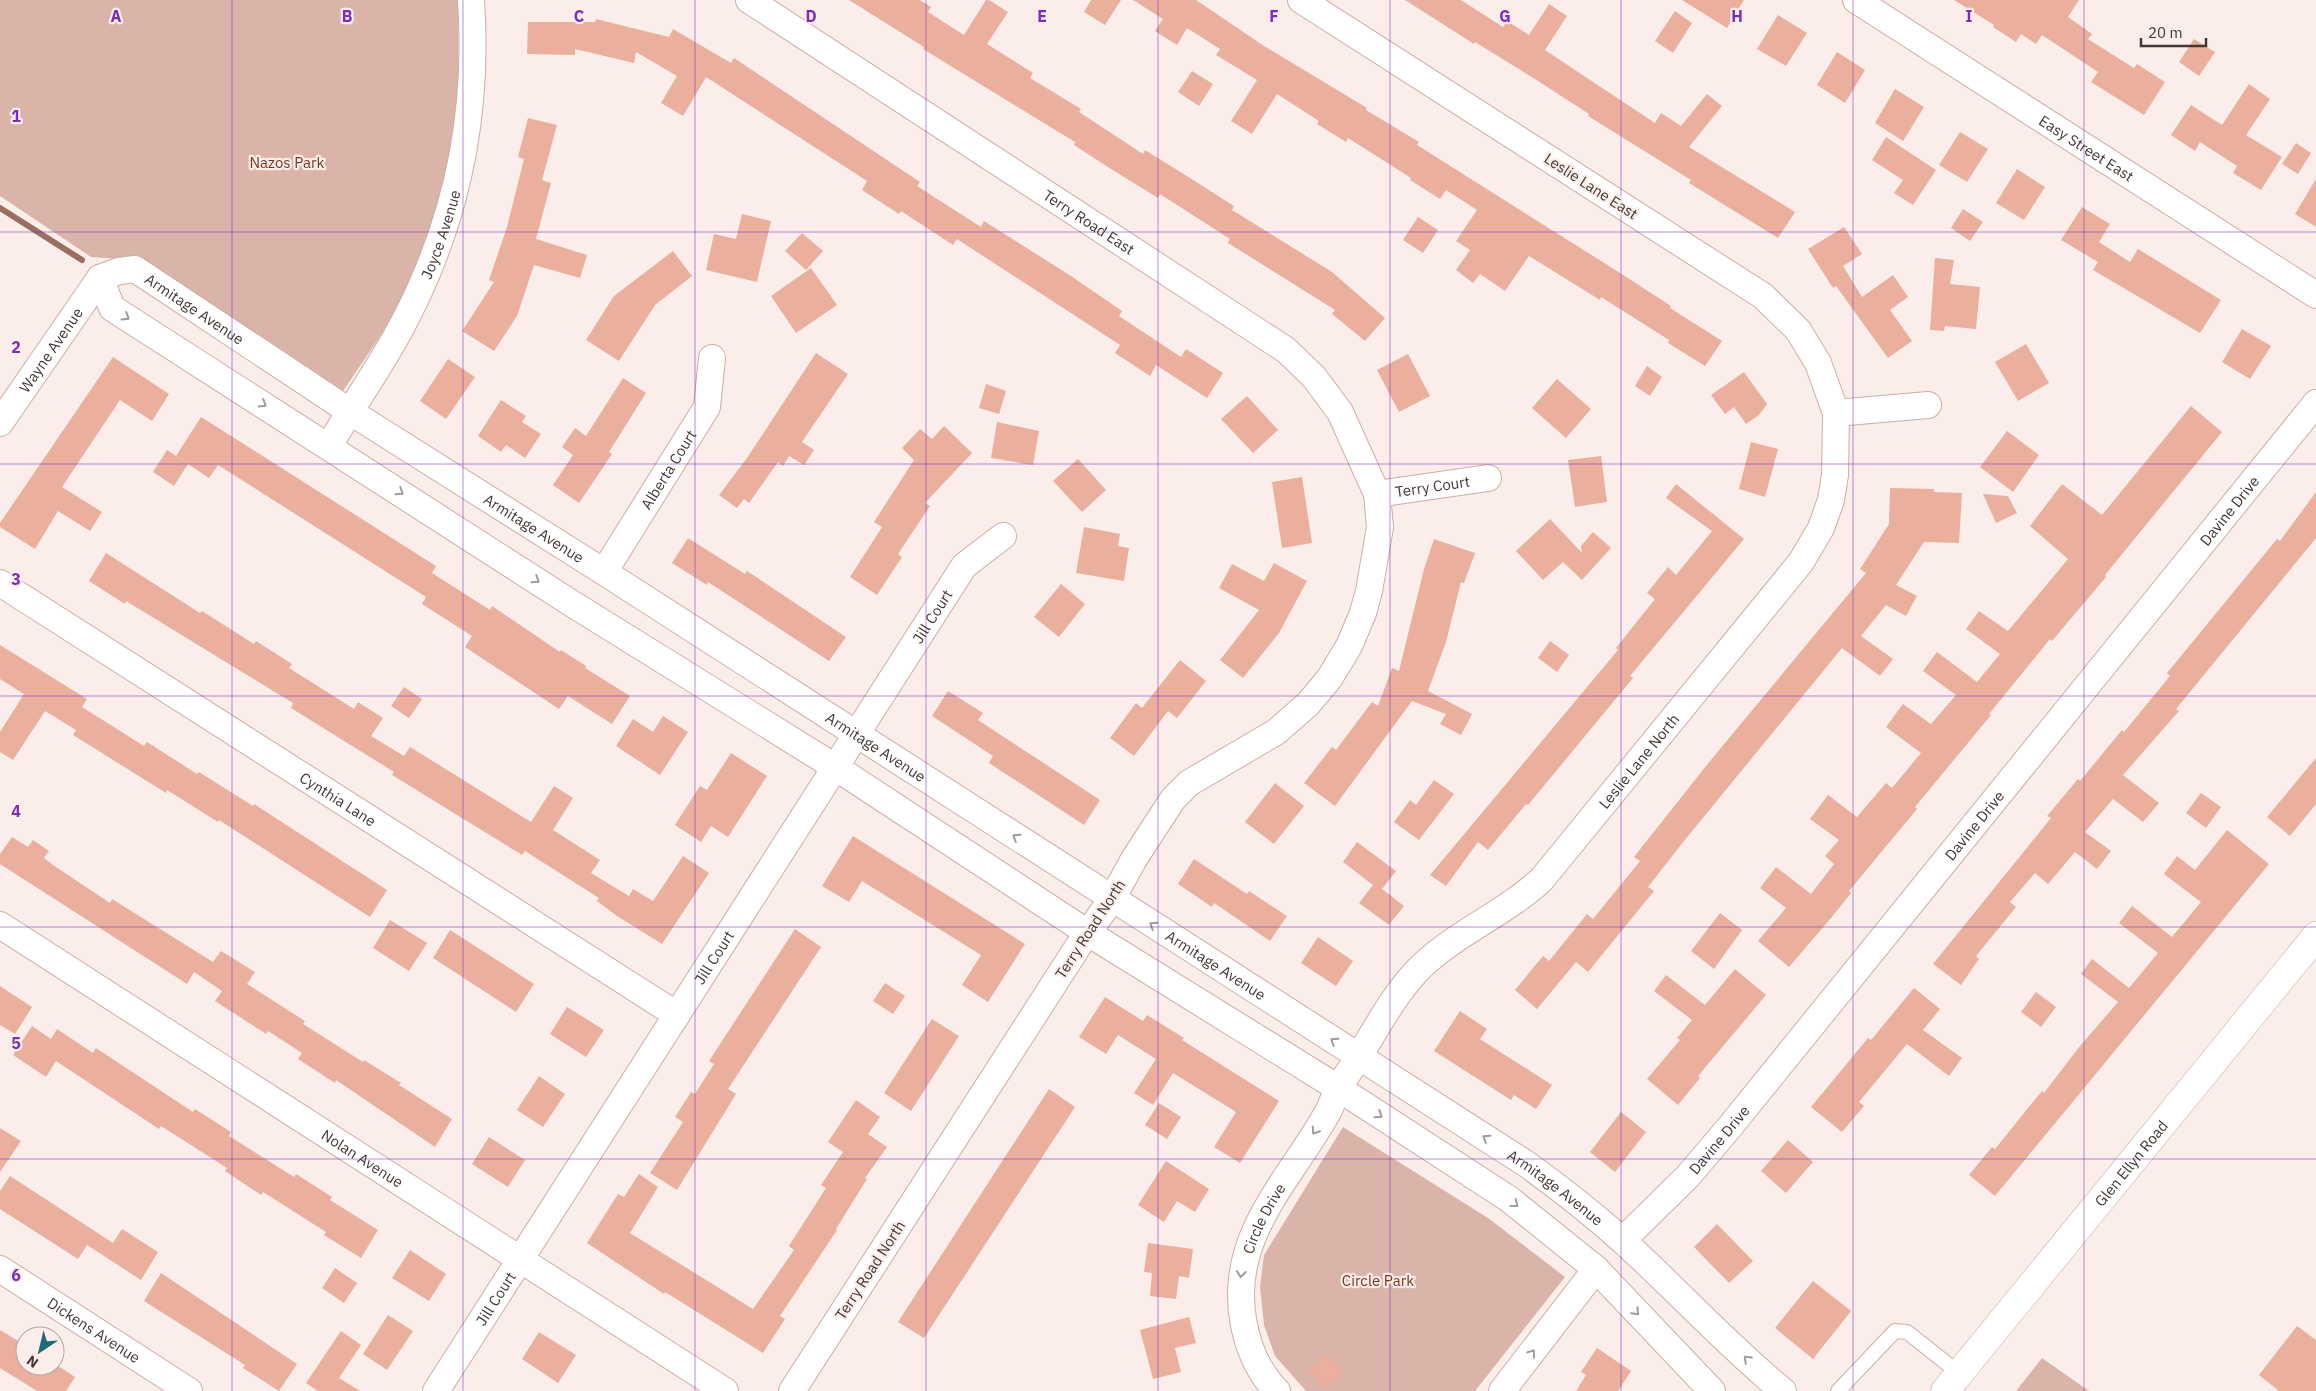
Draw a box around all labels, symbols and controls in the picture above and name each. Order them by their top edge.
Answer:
text: A [111,6,122,26]
text: B [342,6,353,26]
text: C [574,6,584,26]
text: D [805,6,817,26]
text: E [1037,6,1047,26]
text: F [1269,6,1279,26]
text: G [1499,6,1511,26]
text: H [1731,6,1743,26]
text: I [1966,6,1973,26]
scale bar [2141,15,2206,47]
text: 20 m [2148,23,2183,42]
text: 1 [11,106,21,126]
street label: Easy Street East [2036,111,2138,185]
street label: Leslie Lane East [1541,149,1641,223]
park label: Nazos Park [249,153,325,172]
street label: Terry Road East [1040,185,1138,258]
street label: Joyce Avenue [416,188,464,282]
street label: Armitage Avenue [141,269,248,348]
street label: Wayne Avenue [15,304,86,396]
one-way arrow [121,310,130,320]
text: 2 [11,337,21,357]
one-way arrow [258,398,267,407]
street label: Alberta Court [636,426,700,513]
street label: Terry Court [1394,471,1471,501]
street label: Davine Drive [2195,472,2263,549]
one-way arrow [395,485,404,495]
street label: Armitage Avenue [480,489,588,567]
text: 3 [11,569,21,589]
one-way arrow [531,574,540,583]
street label: Jill Court [908,586,956,647]
street label: Armitage Avenue [822,708,930,786]
street label: Leslie Lane North [1594,710,1683,812]
street label: Cynthia Lane [296,767,380,830]
street label: Davine Drive [1940,786,2008,864]
text: 4 [11,801,21,821]
one-way arrow [1012,834,1021,844]
street label: Terry Road North [1051,876,1129,982]
one-way arrow [1149,922,1158,932]
street label: Armitage Avenue [1162,926,1270,1004]
street label: Jill Court [689,927,738,988]
text: 5 [11,1033,21,1053]
one-way arrow [1330,1038,1340,1047]
street label: Davine Drive [1684,1101,1753,1178]
one-way arrow [1374,1109,1383,1118]
street label: Glen Ellyn Road [2090,1116,2172,1210]
street label: Nolan Avenue [318,1125,407,1191]
one-way arrow [1312,1125,1321,1135]
one-way arrow [1482,1135,1491,1144]
street label: Armitage Avenue [1504,1145,1607,1229]
street label: Circle Drive [1238,1179,1289,1256]
one-way arrow [1509,1198,1519,1207]
street label: Terry Road North [831,1217,909,1323]
text: 6 [11,1265,21,1285]
street label: Jill Court [471,1268,520,1329]
one-way arrow [1236,1271,1247,1279]
park label: Circle Park [1342,1271,1414,1290]
street label: Dickens Avenue [44,1293,144,1367]
one-way arrow [1630,1306,1639,1315]
north arrow [15,1326,65,1376]
one-way arrow [1527,1349,1536,1358]
text: N [23,1351,42,1372]
one-way arrow [1743,1356,1752,1365]

